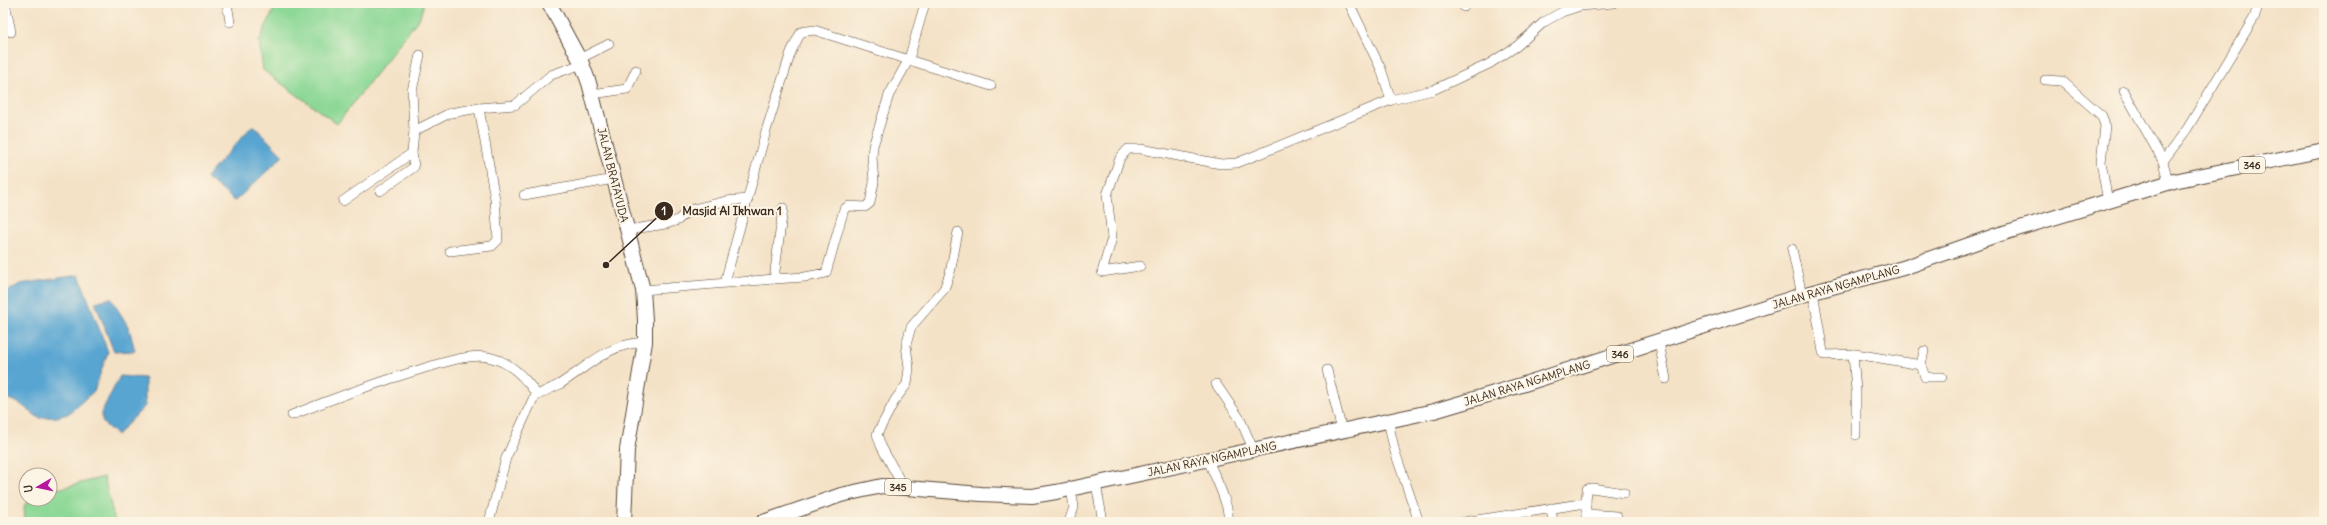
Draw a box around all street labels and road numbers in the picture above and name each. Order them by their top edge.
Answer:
street label: JALAN BRATAYUDA [594,126,632,224]
road number: 346 [2239,157,2265,173]
street label: JALAN RAYA NGAMPLANG [1771,262,1901,312]
road number: 346 [1607,346,1633,362]
street label: JALAN RAYA NGAMPLANG [1462,357,1592,409]
street label: JALAN RAYA NGAMPLANG [1146,438,1278,480]
road number: 345 [885,479,911,495]

